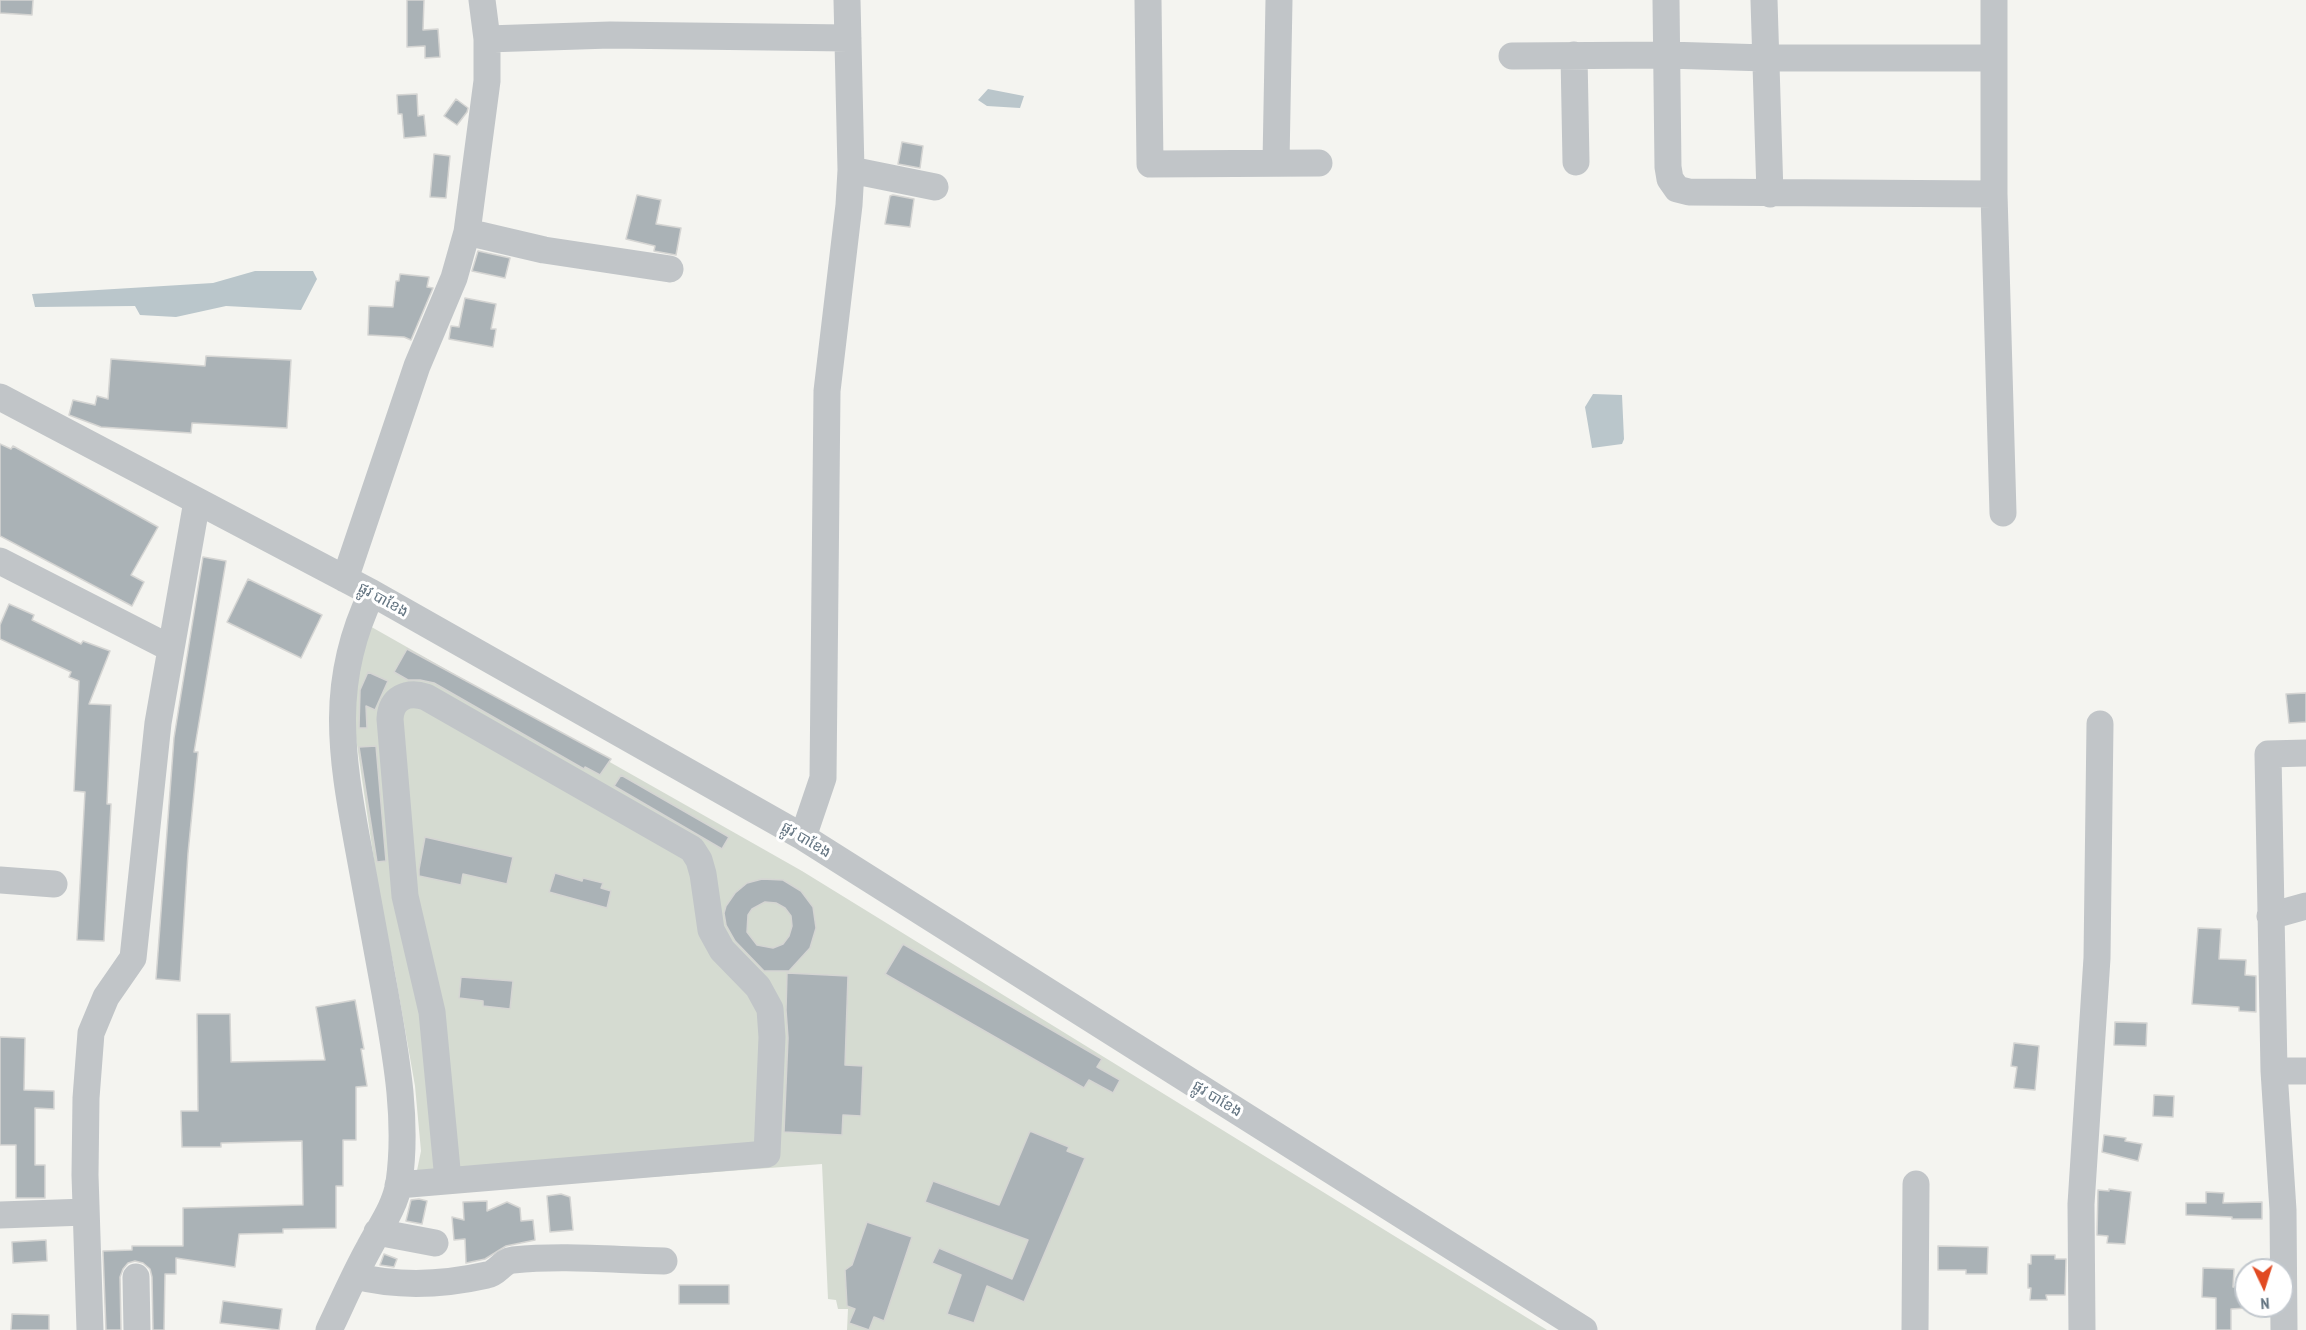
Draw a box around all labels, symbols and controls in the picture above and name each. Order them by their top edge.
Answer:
street label: ផ្លូវ បាខែង [355,579,411,621]
street label: ផ្លូវ បាខែង [778,818,834,862]
street label: ផ្លូវ បាខែង [1189,1077,1245,1121]
north arrow [2234,1258,2294,1318]
text: N [2260,1294,2270,1314]

